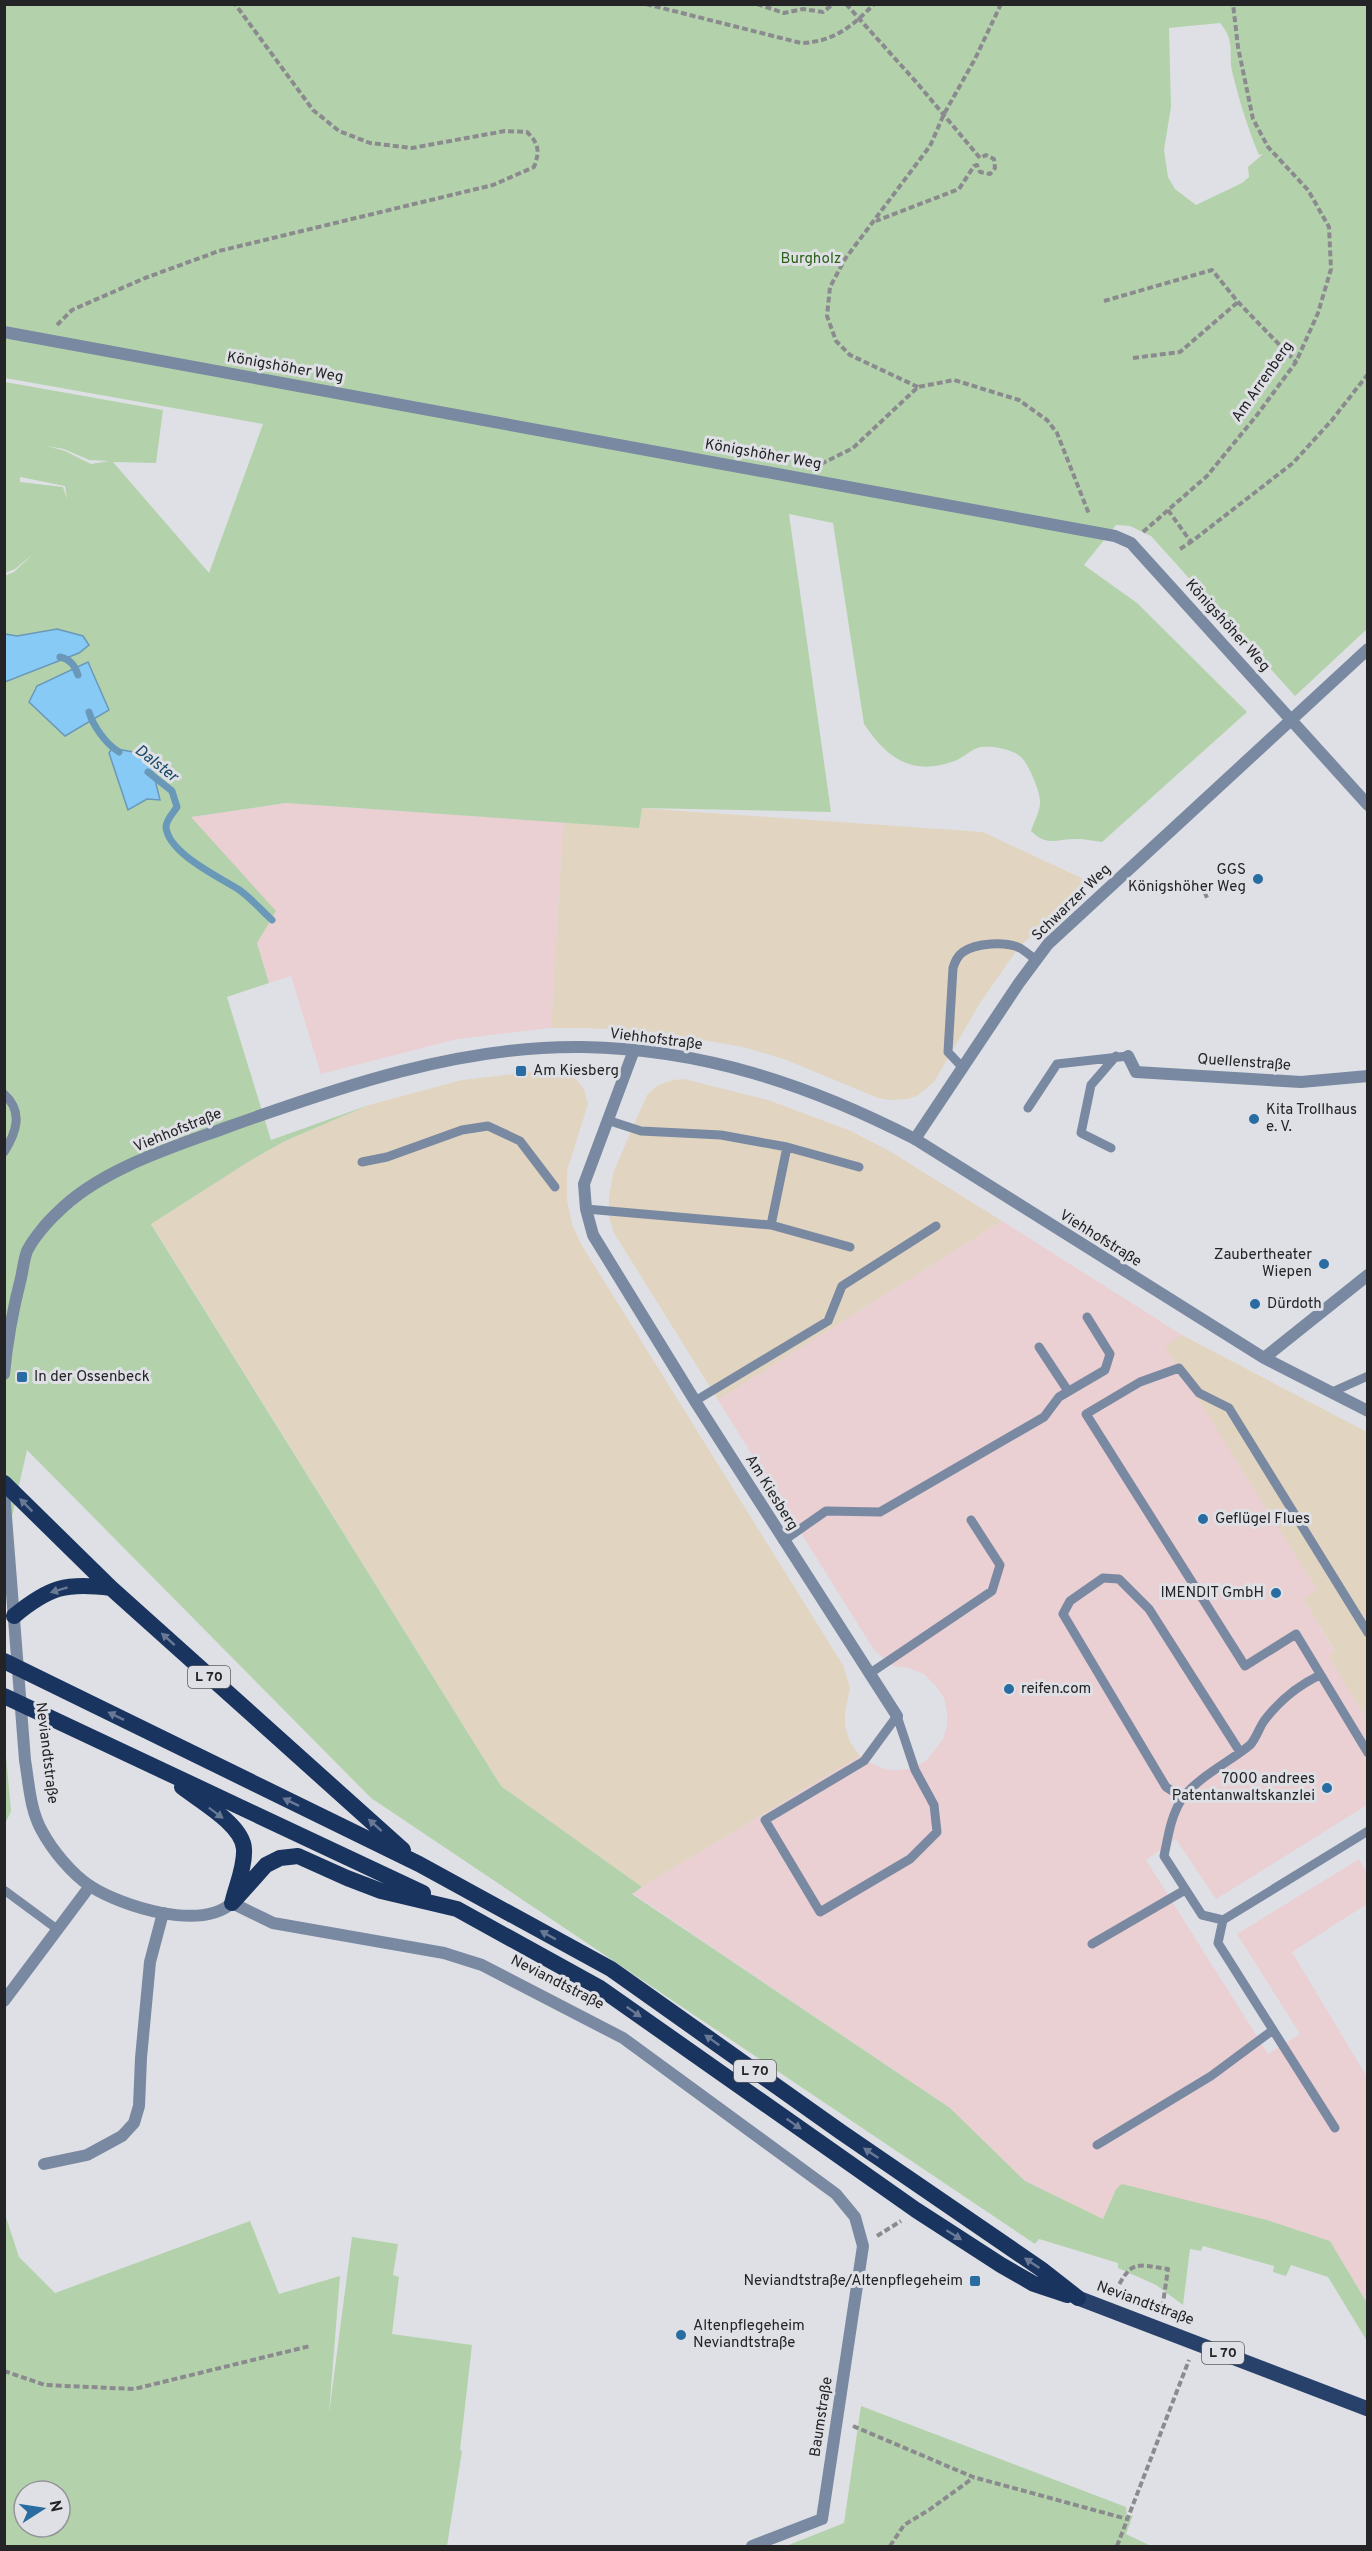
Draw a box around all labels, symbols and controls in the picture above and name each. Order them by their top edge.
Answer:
park label: Burgholz [781,250,841,269]
street label: Am Arrenberg [1228,338,1298,426]
street label: Königshöher Weg [225,348,345,388]
street label: Königshöher Weg [703,435,823,475]
street label: Königshöher Weg [1180,576,1274,676]
water label: Dalster [130,741,183,788]
street label: Schwarzer Weg [1028,861,1116,945]
place label: GGS Königshöher Weg [1128,861,1246,897]
marker: GGS Königshöher Weg [1251,872,1265,886]
street label: Viehhofstraße [609,1025,703,1055]
street label: Quellenstraße [1197,1050,1291,1076]
place label: Am Kiesberg [533,1062,619,1081]
marker: Am Kiesberg [514,1064,528,1078]
place label: Kita Trollhaus e. V. [1266,1101,1357,1137]
street label: Viehhofstraße [131,1105,225,1157]
marker: Kita Trollhaus e. V. [1247,1112,1261,1126]
street label: Viehhofstraße [1055,1206,1145,1272]
place label: Zaubertheater Wiepen [1214,1246,1312,1282]
marker: Zaubertheater Wiepen [1317,1257,1331,1271]
place label: Dürdoth [1267,1295,1322,1314]
marker: Dürdoth [1248,1297,1262,1311]
place label: In der Ossenbeck [34,1368,150,1387]
marker: In der Ossenbeck [15,1370,29,1384]
street label: Am Kiesberg [740,1452,802,1534]
one-way arrow [20,1498,34,1512]
place label: Geflügel Flues [1215,1510,1310,1529]
marker: Geflügel Flues [1196,1512,1210,1526]
place label: IMENDIT GmbH [1160,1584,1264,1603]
one-way arrow [50,1585,68,1595]
marker: IMENDIT GmbH [1269,1586,1283,1600]
one-way arrow [160,1632,175,1646]
road number: L 70 [188,1666,230,1688]
place label: reifen.com [1021,1680,1091,1699]
marker: reifen.com [1002,1682,1016,1696]
street label: Neviandtstraße [30,1701,62,1805]
one-way arrow [107,1711,124,1721]
place label: 7000 andrees Patentanwaltskanzlei [1172,1770,1315,1806]
marker: 7000 andrees Patentanwaltskanzlei [1320,1781,1334,1795]
one-way arrow [282,1797,299,1806]
one-way arrow [208,1807,224,1820]
one-way arrow [368,1819,383,1832]
one-way arrow [539,1930,556,1940]
street label: Neviandtstraße [507,1951,607,2015]
one-way arrow [626,2006,642,2018]
one-way arrow [704,2034,720,2046]
road number: L 70 [734,2060,776,2082]
one-way arrow [785,2118,801,2130]
one-way arrow [863,2148,879,2159]
one-way arrow [946,2229,963,2240]
one-way arrow [1024,2258,1040,2269]
place label: Neviandtstraße/Altenpflegeheim [743,2272,963,2291]
marker: Neviandtstraße/Altenpflegeheim [968,2274,982,2288]
street label: Neviandtstraße [1094,2278,1196,2330]
place label: Altenpflegeheim Neviandtstraße [693,2317,805,2353]
marker: Altenpflegeheim Neviandtstraße [674,2328,688,2342]
road number: L 70 [1202,2342,1244,2364]
street label: Baumstraße [806,2376,838,2458]
north arrow [12,2479,72,2539]
text: N [44,2499,66,2514]

